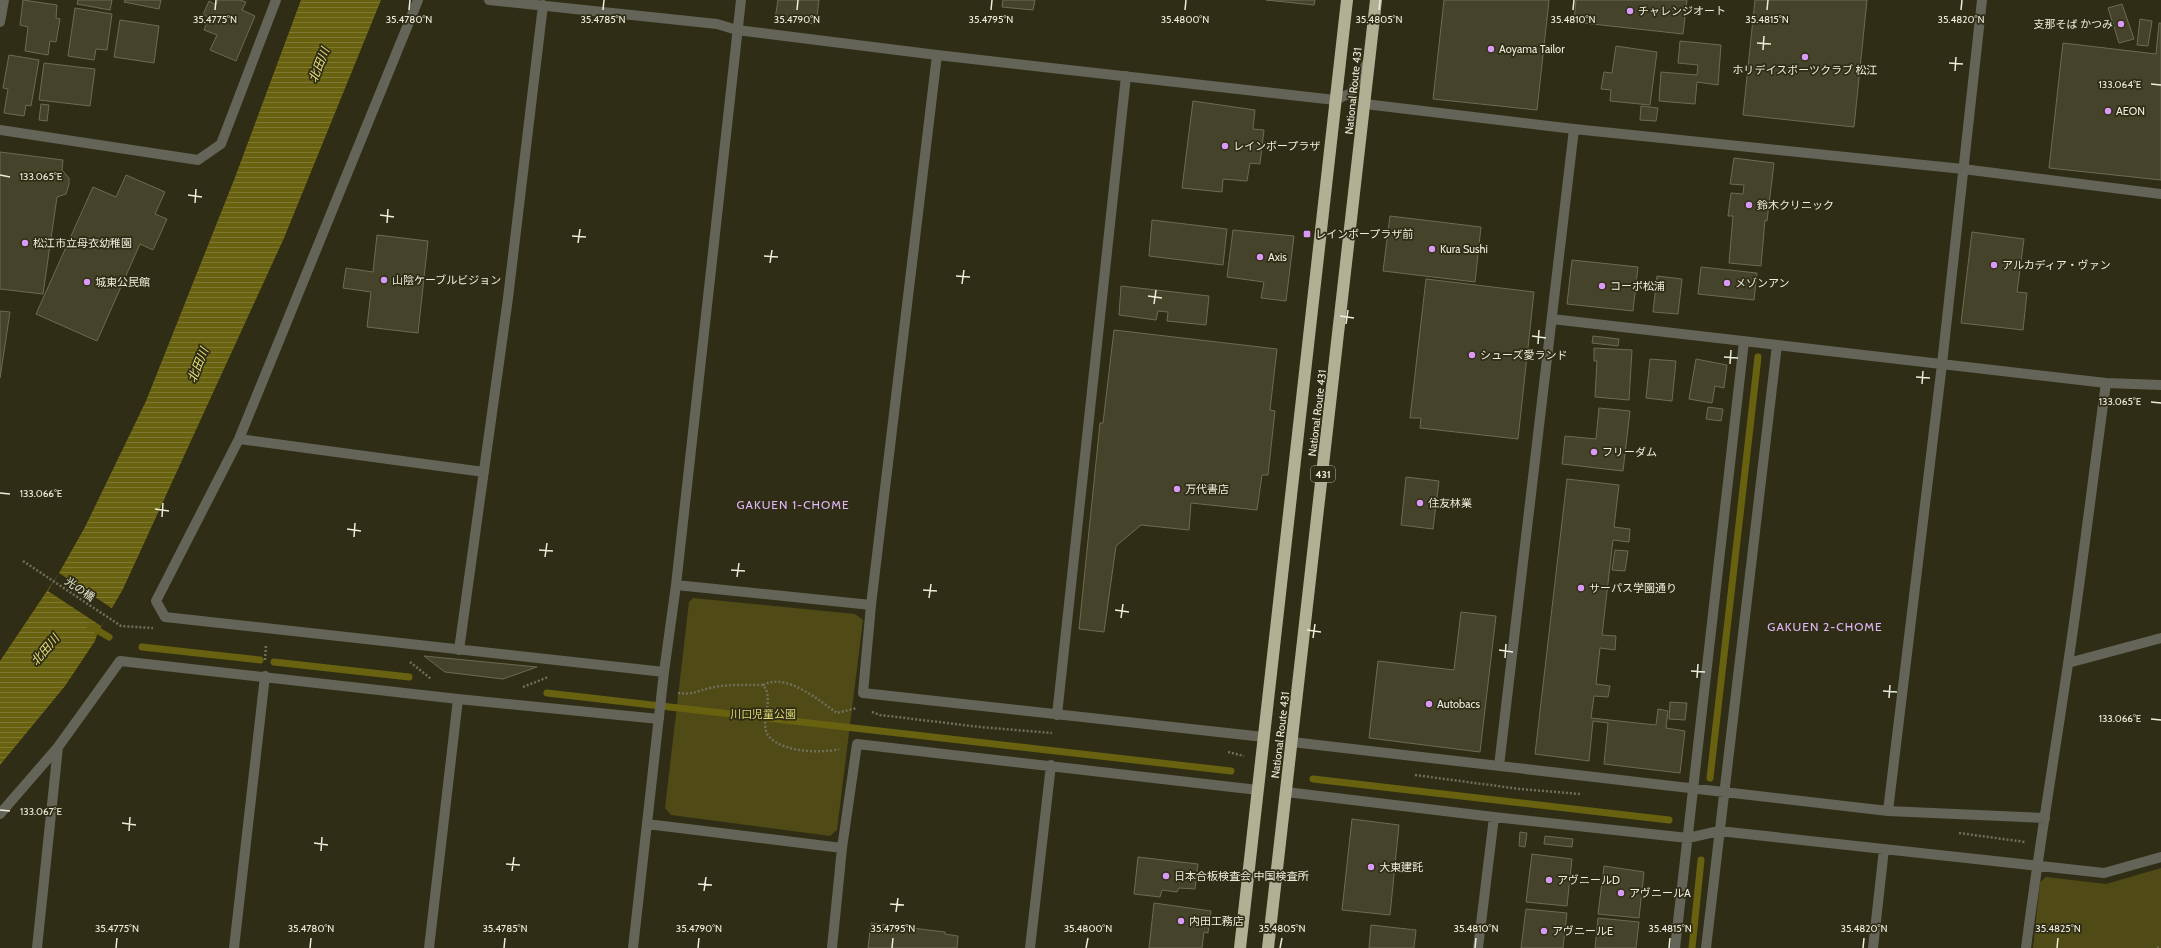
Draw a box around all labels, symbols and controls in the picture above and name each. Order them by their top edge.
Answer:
place label: チャレンジオート [1638,4,1726,18]
marker: チャレンジオート [1625,6,1635,16]
text: 35.4775°N [193,13,237,26]
text: 35.4780°N [386,13,432,26]
text: 35.4785°N [580,13,626,26]
text: 35.4790°N [774,13,820,26]
text: 35.4795°N [969,13,1013,26]
text: 35.4800°N [1161,13,1209,26]
text: 35.4805°N [1355,13,1403,26]
text: 35.4810°N [1551,13,1595,26]
text: 35.4815°N [1745,13,1789,26]
text: 35.4820°N [1938,13,1984,26]
place label: 支那そば かつみ [2034,17,2113,31]
marker: 支那そば かつみ [2116,19,2126,29]
place label: Aoyama Tailor [1499,42,1565,56]
water label: 北田川 [305,43,333,84]
marker: Aoyama Tailor [1486,44,1496,54]
street label: National Route 431 [1341,47,1365,135]
marker: ホリデイスポーツクラブ 松江 [1800,52,1810,62]
place label: ホリデイスポーツクラブ 松江 [1733,63,1877,77]
text: 133.064°E [2099,78,2142,91]
place label: AEON [2116,104,2145,118]
marker: AEON [2103,106,2113,116]
place label: レインボープラザ [1233,139,1320,153]
marker: レインボープラザ [1220,141,1230,151]
text: 133.065°E [20,170,63,183]
place label: 鈴木クリニック [1757,198,1834,212]
marker: 鈴木クリニック [1744,200,1754,210]
place label: レインボープラザ前 [1315,227,1413,241]
marker: レインボープラザ前 [1302,229,1312,239]
place label: 松江市立母衣幼稚園 [33,236,132,250]
marker: 松江市立母衣幼稚園 [20,238,30,248]
place label: Kura Sushi [1440,242,1488,256]
marker: Kura Sushi [1427,244,1437,254]
place label: Axis [1268,250,1287,264]
marker: Axis [1255,252,1265,262]
place label: アルカディア・ヴァン [2002,258,2111,272]
marker: アルカディア・ヴァン [1989,260,1999,270]
place label: 山陰ケーブルビジョン [392,273,501,287]
place label: 城東公民館 [95,275,150,289]
marker: 山陰ケーブルビジョン [379,275,389,285]
place label: メゾンアン [1735,276,1790,290]
marker: 城東公民館 [82,277,92,287]
marker: メゾンアン [1722,278,1732,288]
place label: コーポ松浦 [1610,279,1665,293]
marker: コーポ松浦 [1597,281,1607,291]
water label: 北田川 [184,343,212,384]
place label: シューズ愛ランド [1480,348,1567,362]
marker: シューズ愛ランド [1467,350,1477,360]
street label: National Route 431 [1305,369,1329,457]
text: 133.065°E [2099,395,2142,408]
place label: フリーダム [1602,445,1657,459]
marker: フリーダム [1589,447,1599,457]
road number: 431 [1311,466,1335,482]
place label: 万代書店 [1185,482,1229,496]
marker: 万代書店 [1172,484,1182,494]
text: 133.066°E [20,487,63,500]
place label: 住友林業 [1428,496,1472,510]
district label: GAKUEN 1-CHOME [736,497,850,512]
marker: 住友林業 [1415,498,1425,508]
street label: 光の橋 [62,574,98,604]
place label: サーパス学園通り [1589,581,1677,595]
marker: サーパス学園通り [1576,583,1586,593]
district label: GAKUEN 2-CHOME [1767,619,1883,634]
water label: 北田川 [27,630,63,668]
street label: National Route 431 [1268,691,1292,779]
place label: Autobacs [1437,697,1481,711]
marker: Autobacs [1424,699,1434,709]
park label: 川口児童公園 [730,707,796,721]
text: 133.066°E [2099,712,2142,725]
text: 133.067°E [20,805,62,818]
place label: 大東建託 [1379,860,1423,874]
marker: 大東建託 [1366,862,1376,872]
place label: 日本合板検査会 中国検査所 [1174,869,1309,883]
marker: 日本合板検査会 中国検査所 [1161,871,1171,881]
place label: アヴニールD [1557,873,1620,887]
marker: アヴニールD [1544,875,1554,885]
place label: アヴニールA [1629,886,1691,900]
marker: アヴニールA [1616,888,1626,898]
place label: 内田工務店 [1189,914,1244,928]
marker: 内田工務店 [1176,916,1186,926]
text: 35.4775°N [95,922,139,935]
text: 35.4780°N [288,922,334,935]
text: 35.4785°N [482,922,528,935]
text: 35.4790°N [676,922,722,935]
text: 35.4795°N [871,922,915,935]
text: 35.4800°N [1064,922,1112,935]
text: 35.4805°N [1258,922,1306,935]
text: 35.4810°N [1454,922,1498,935]
text: 35.4815°N [1648,922,1692,935]
text: 35.4820°N [1841,922,1887,935]
text: 35.4825°N [2035,922,2081,935]
place label: アヴニールE [1552,924,1613,938]
marker: アヴニールE [1539,926,1549,936]

